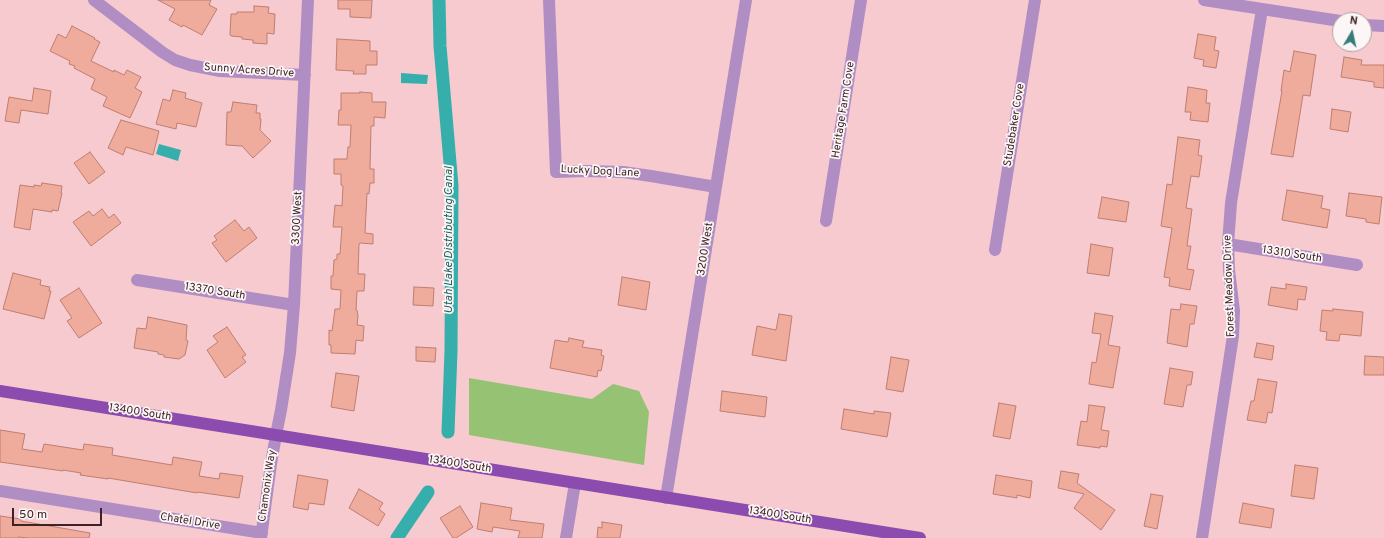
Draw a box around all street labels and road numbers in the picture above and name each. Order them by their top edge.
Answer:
street label: Sunny Acres Drive [204,61,294,81]
street label: Heritage Farm Cove [830,61,858,159]
street label: Studebaker Cove [1002,83,1028,167]
street label: Lucky Dog Lane [560,163,640,181]
street label: 3300 West [290,191,306,245]
street label: 3200 West [695,221,717,277]
street label: Forest Meadow Drive [1222,235,1238,337]
street label: 13310 South [1261,244,1323,266]
street label: 13370 South [184,281,246,303]
street label: 13400 South [108,402,172,424]
street label: Chamonix Way [256,449,280,523]
street label: 13400 South [428,454,492,476]
street label: 13400 South [748,505,812,527]
street label: Chatel Drive [159,511,221,533]

